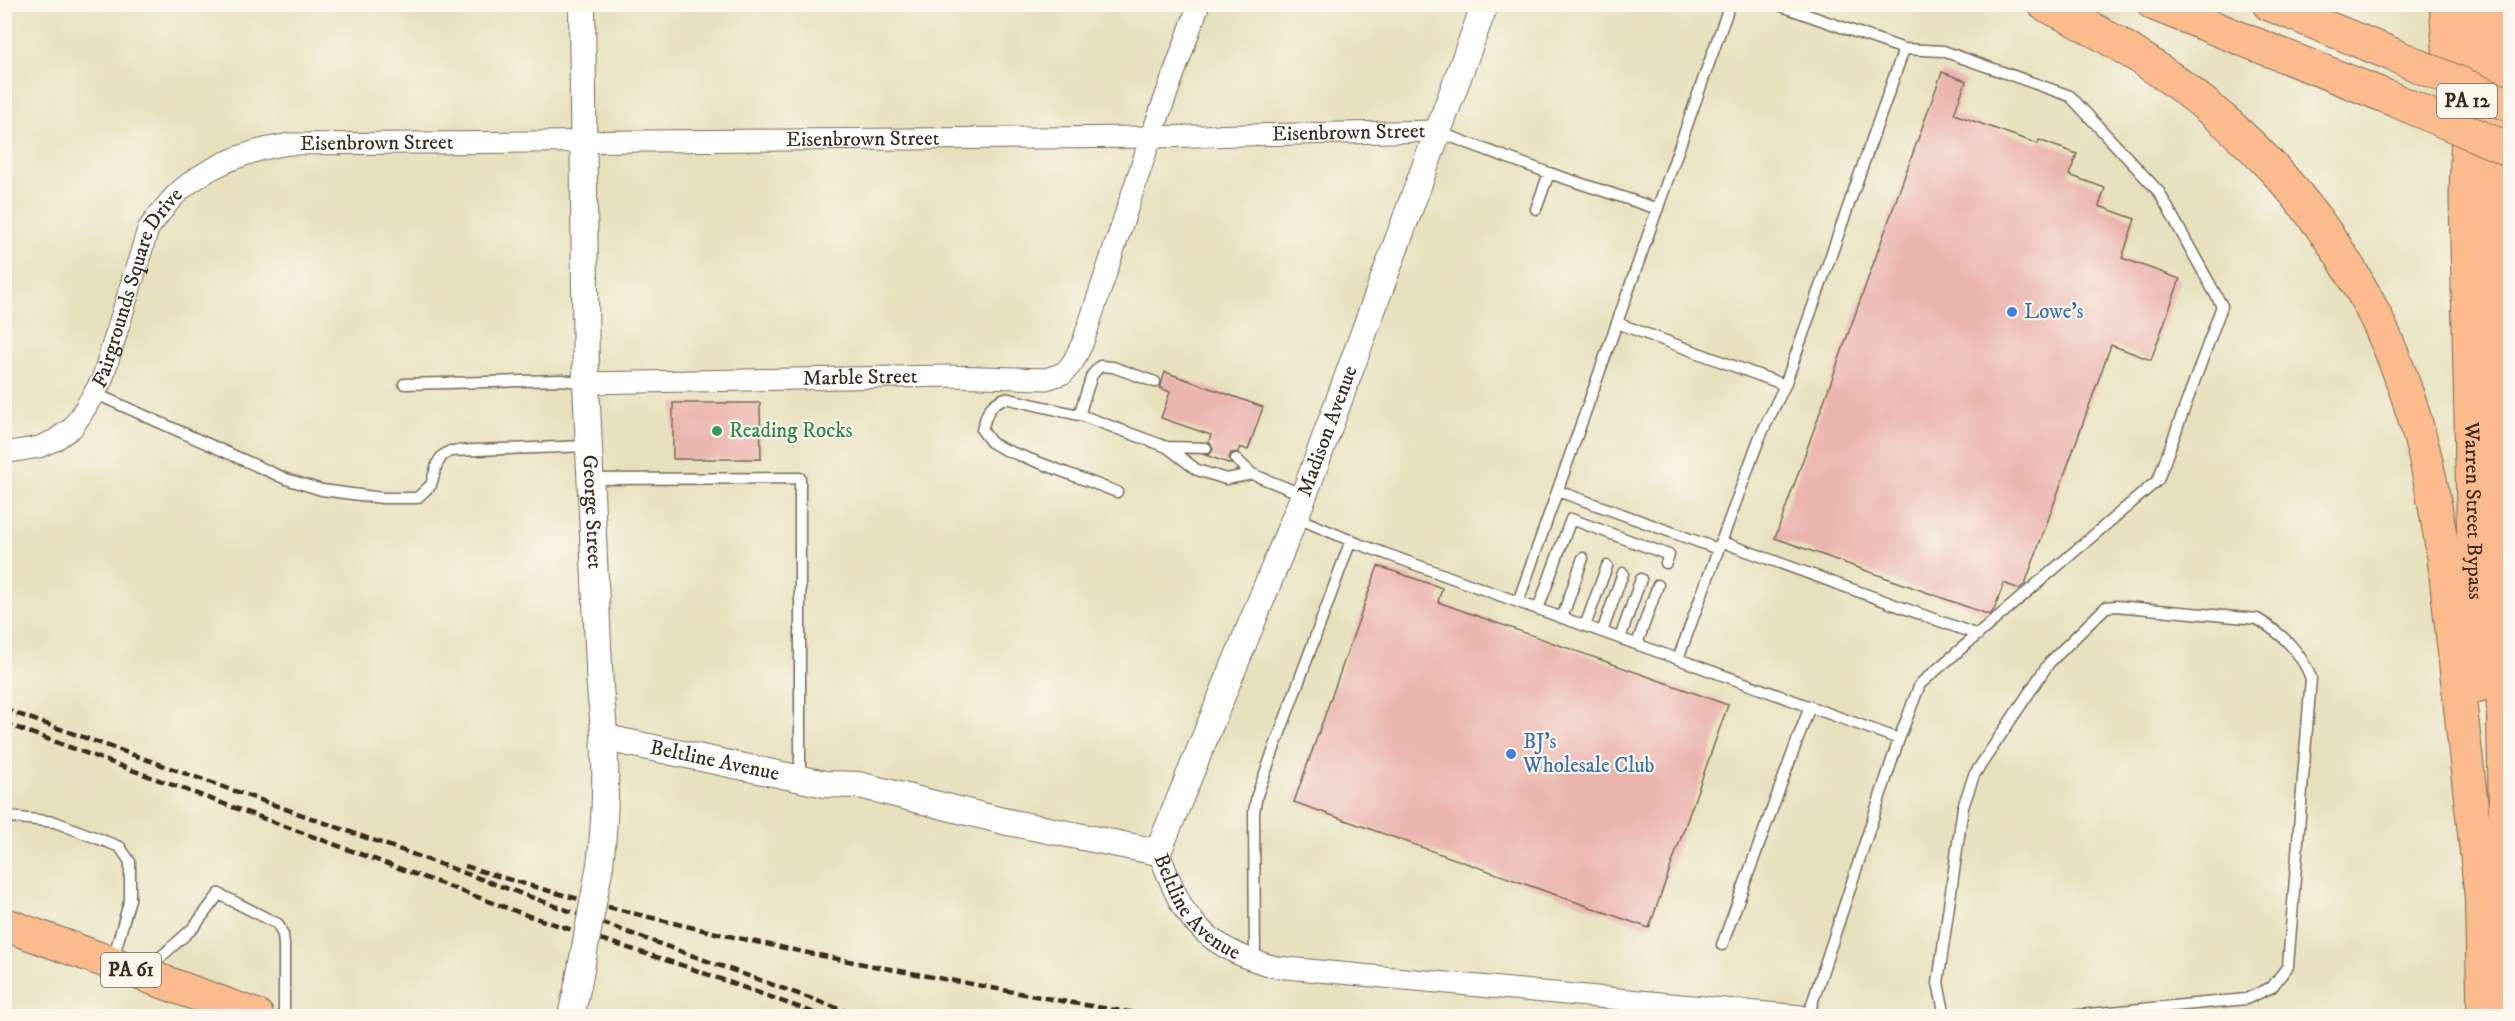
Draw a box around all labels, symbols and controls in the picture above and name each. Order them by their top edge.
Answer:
road number: PA 12 [2437,84,2497,118]
street label: Eisenbrown Street [1272,118,1426,147]
street label: Eisenbrown Street [786,126,940,153]
street label: Eisenbrown Street [300,130,454,157]
street label: Fairgrounds Square Drive [87,182,189,393]
place label: Lowe's [2024,299,2084,325]
marker: Lowe's [2005,305,2019,319]
street label: Madison Avenue [1292,362,1364,500]
street label: Marble Street [802,364,918,392]
place label: Reading Rocks [729,418,853,444]
street label: Warren Street Bypass [2458,421,2488,600]
marker: Reading Rocks [710,424,724,438]
street label: George Street [576,454,608,570]
place label: BJ's Wholesale Club [1522,729,1655,779]
street label: Beltline Avenue [648,735,782,787]
marker: BJ's Wholesale Club [1504,747,1518,761]
street label: Beltline Avenue [1147,850,1245,966]
road number: PA 61 [101,953,161,987]

